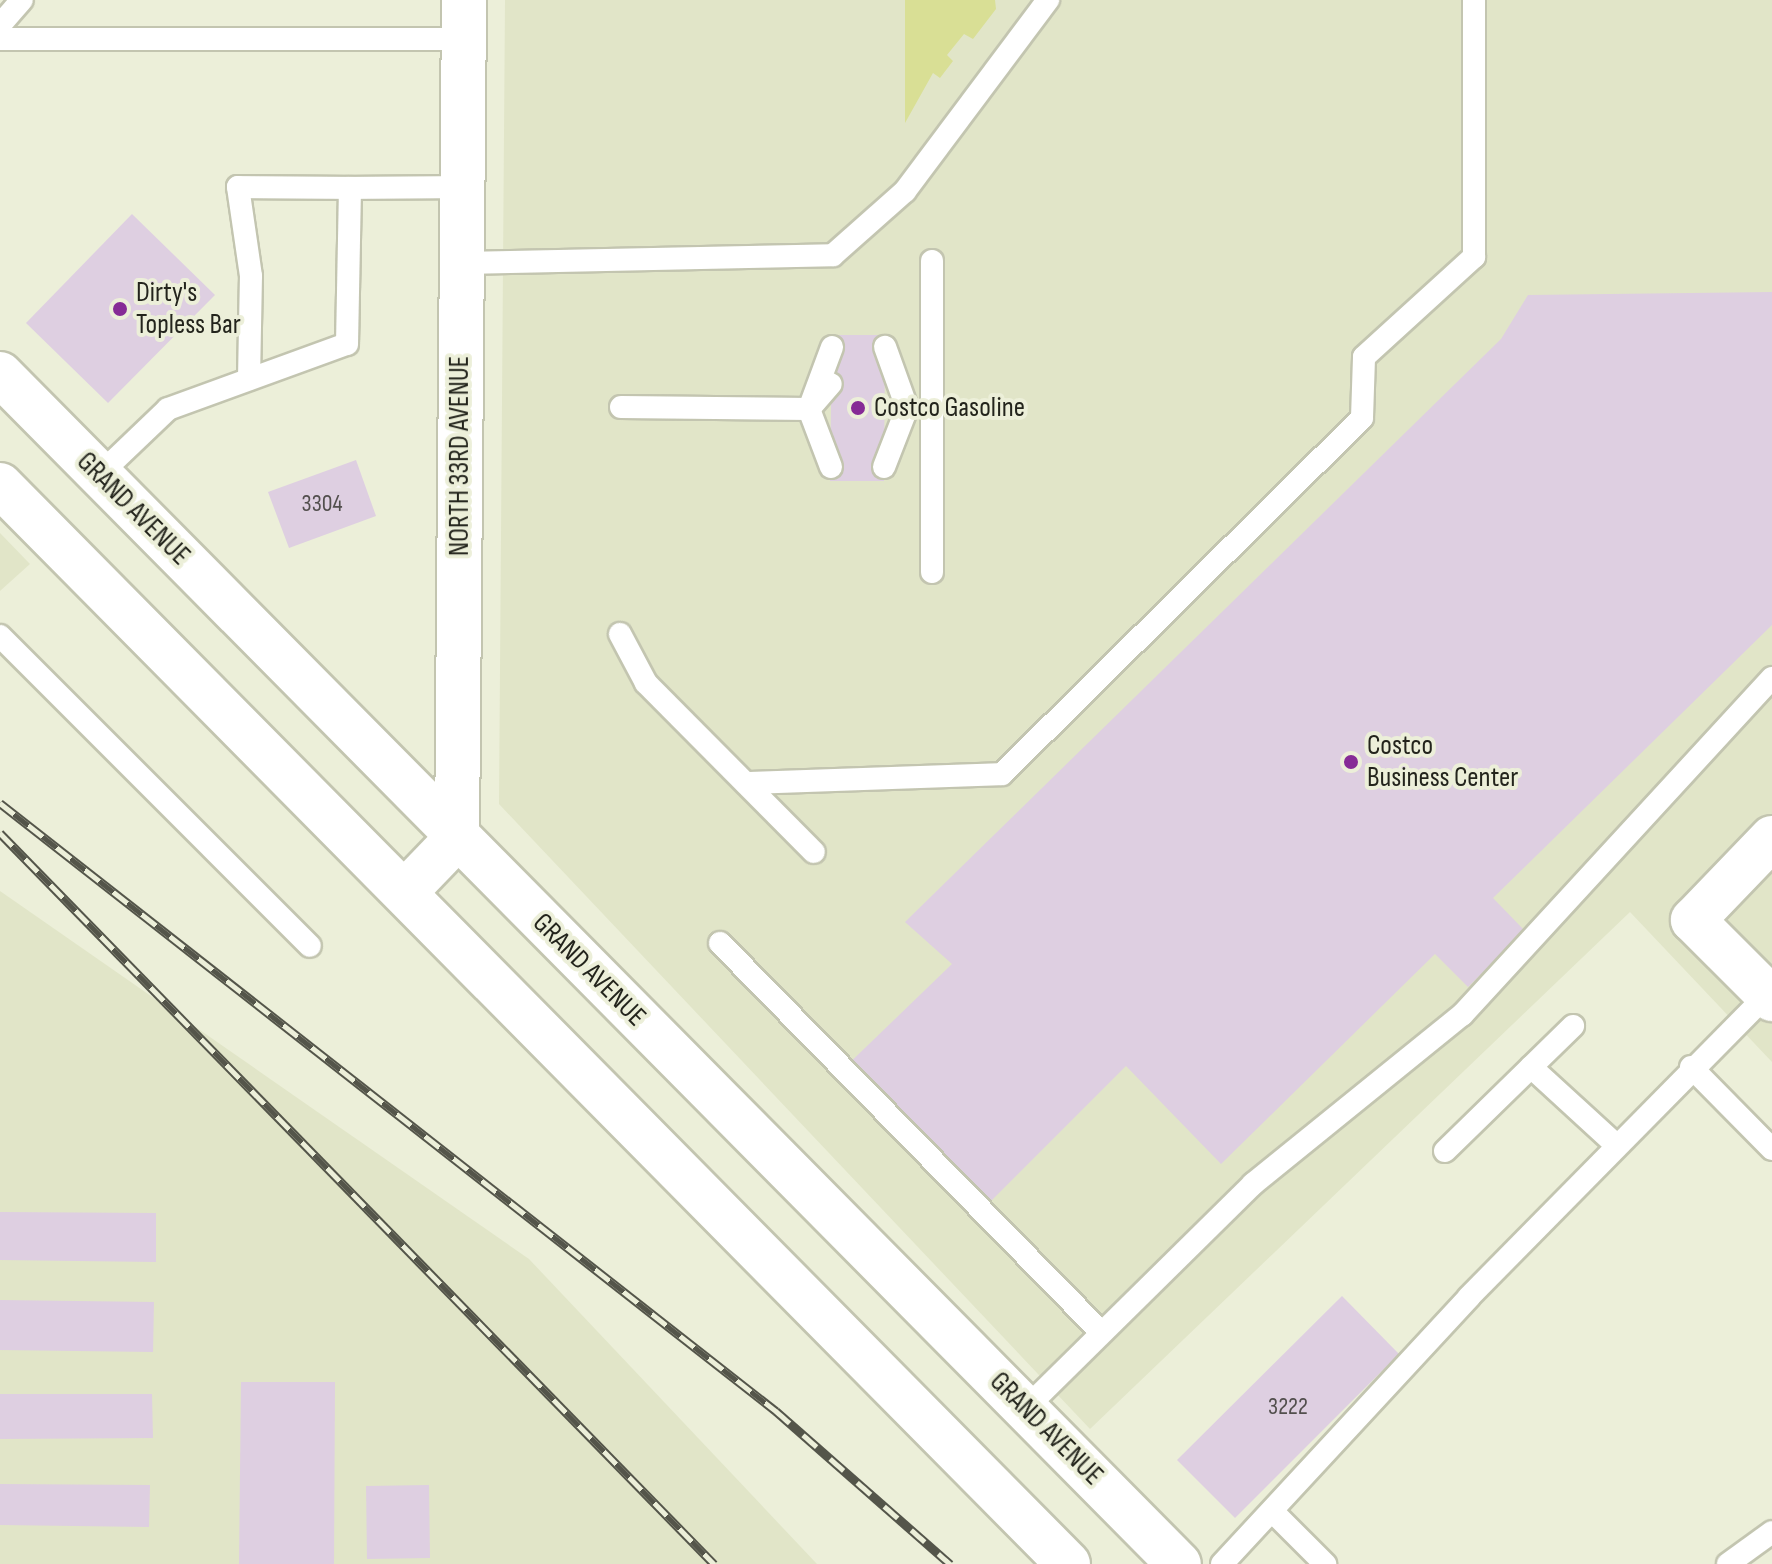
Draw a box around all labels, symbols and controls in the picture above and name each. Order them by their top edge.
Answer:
place label: Dirty's Topless Bar [136,276,241,342]
marker: Dirty's Topless Bar [111,300,129,318]
street label: NORTH 33RD AVENUE [443,356,477,556]
place label: Costco Gasoline [874,391,1025,425]
marker: Costco Gasoline [849,399,867,417]
street label: GRAND AVENUE [69,445,197,573]
house number: 3304 [302,490,342,518]
place label: Costco Business Center [1367,729,1518,795]
marker: Costco Business Center [1342,753,1360,771]
street label: GRAND AVENUE [525,906,653,1034]
street label: GRAND AVENUE [982,1365,1110,1493]
house number: 3222 [1268,1393,1308,1421]

